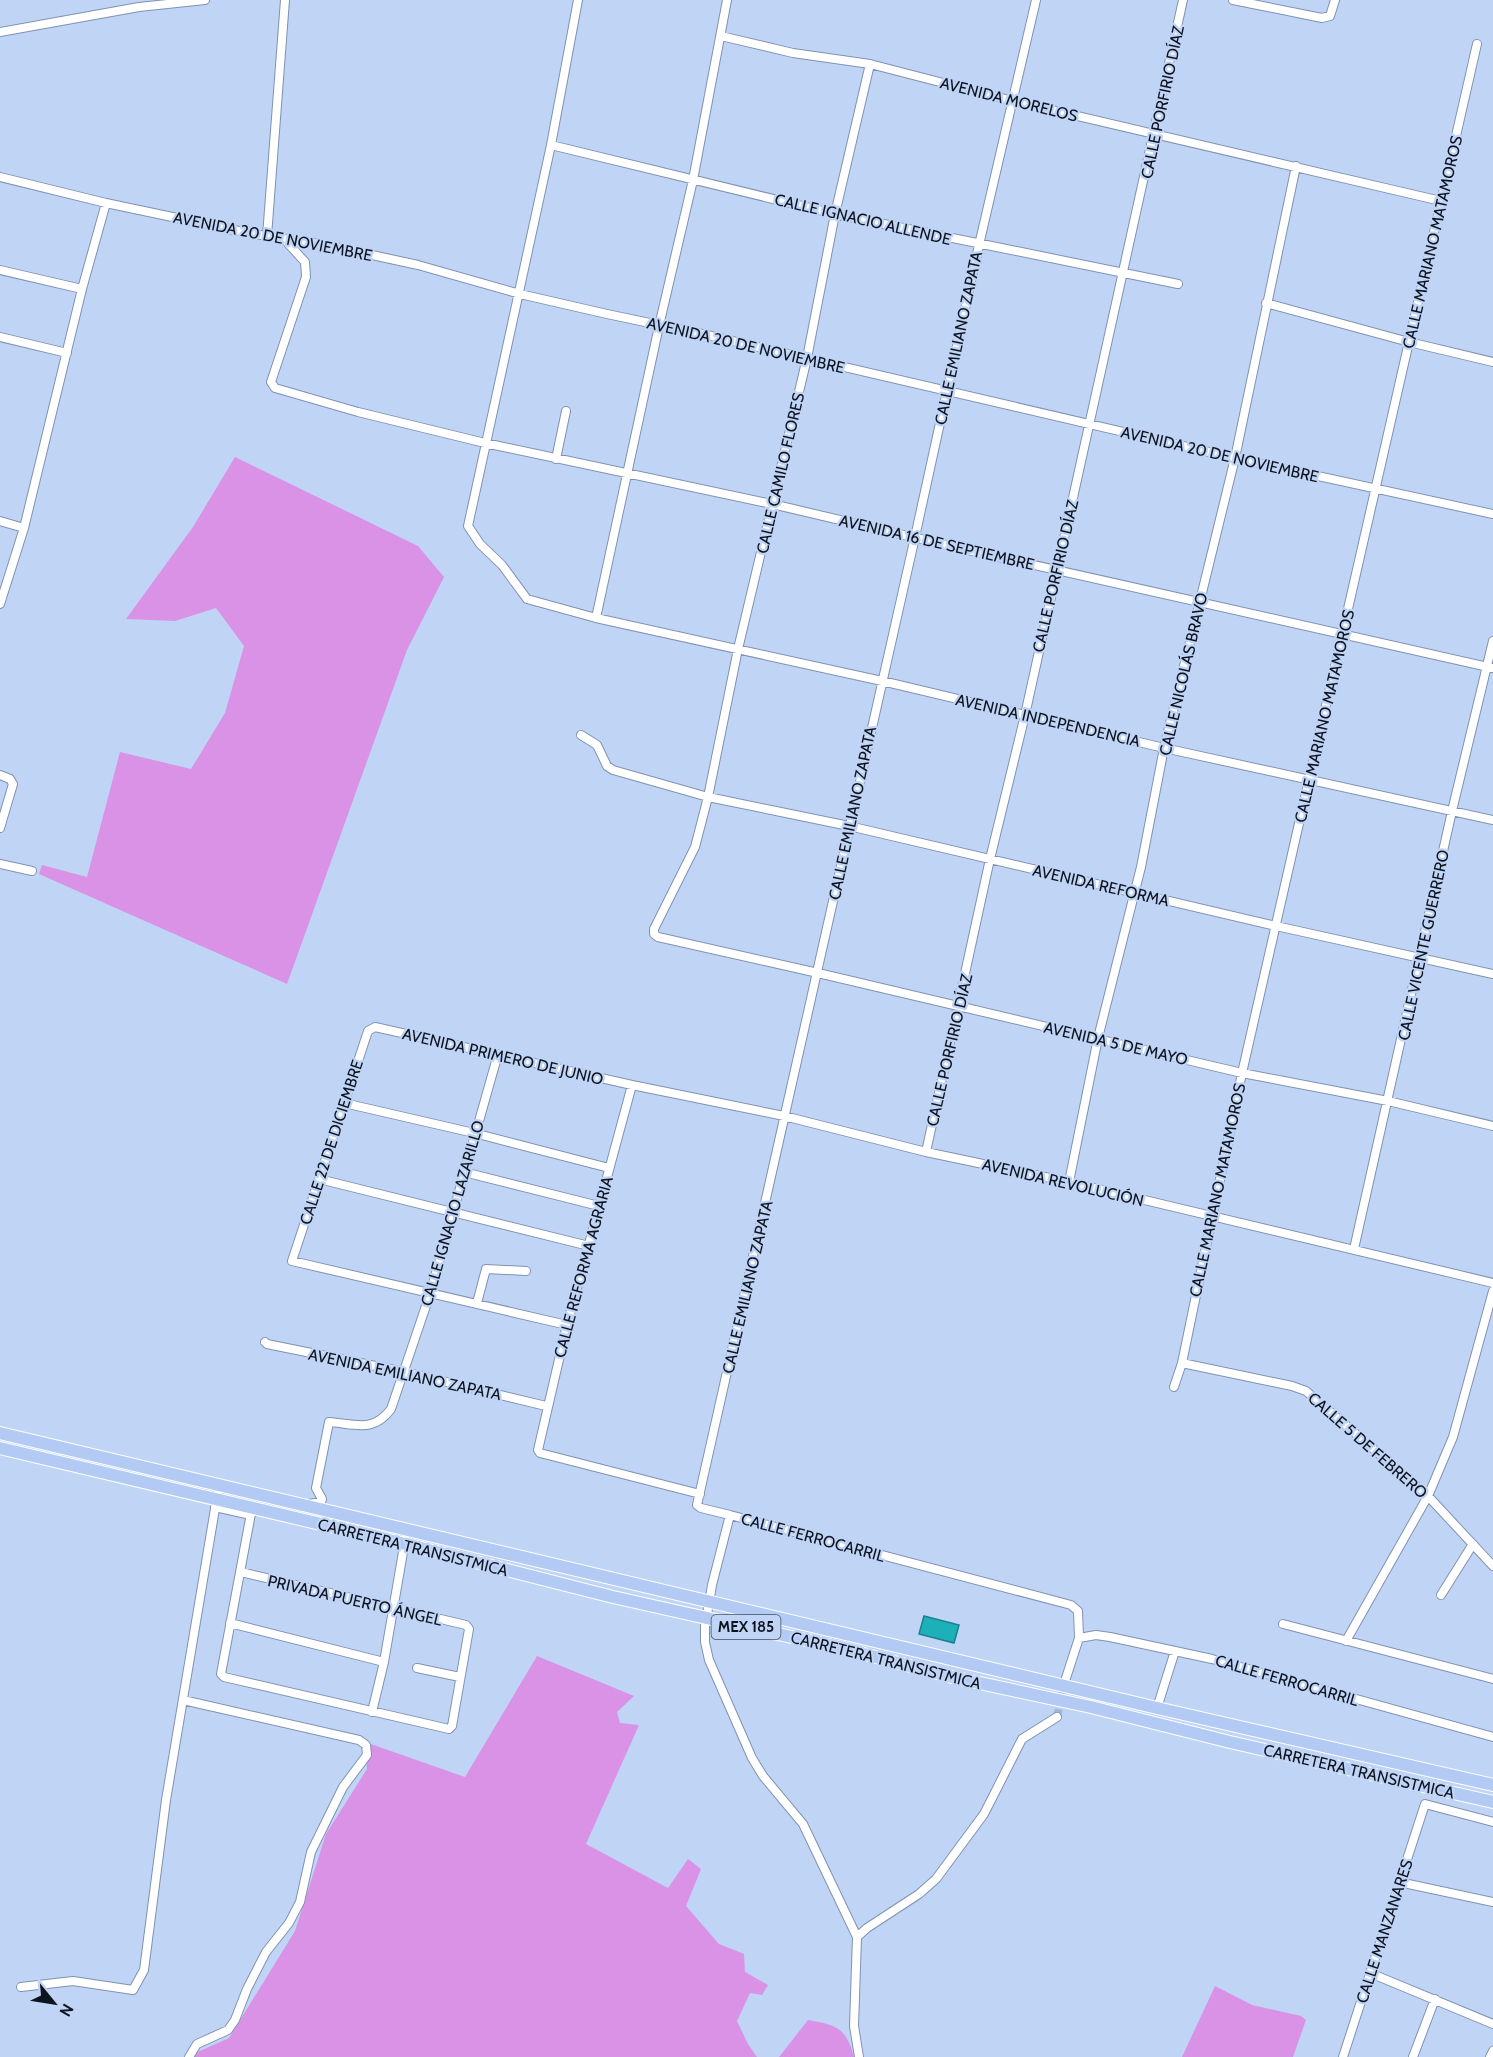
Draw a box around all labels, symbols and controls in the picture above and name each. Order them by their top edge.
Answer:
street label: CALLE PORFIRIO DÍAZ [1137,24,1188,180]
street label: AVENIDA MORELOS [938,73,1080,126]
street label: CALLE MARIANO MATAMOROS [1399,134,1466,350]
street label: CALLE IGNACIO ALLENDE [773,190,953,249]
street label: AVENIDA 20 DE NOVIEMBRE [172,208,374,265]
street label: CALLE EMILIANO ZAPATA [931,249,986,427]
street label: AVENIDA 20 DE NOVIEMBRE [645,313,847,378]
street label: CALLE CAMILO FLORES [753,391,808,555]
street label: AVENIDA 20 DE NOVIEMBRE [1119,422,1321,487]
street label: CALLE PORFIRIO DÍAZ [1029,498,1082,654]
street label: AVENIDA 16 DE SEPTIEMBRE [837,511,1036,574]
street label: CALLE NICOLÁS BRAVO [1156,591,1211,757]
street label: CALLE MARIANO MATAMOROS [1291,608,1358,824]
street label: AVENIDA INDEPENDENCIA [954,690,1142,751]
street label: CALLE EMILIANO ZAPATA [825,724,880,902]
street label: CALLE VICENTE GUERRERO [1394,848,1453,1042]
street label: AVENIDA REFORMA [1031,861,1171,910]
street label: CALLE PORFIRIO DÍAZ [923,972,976,1128]
street label: AVENIDA 5 DE MAYO [1042,1018,1190,1069]
street label: AVENIDA PRIMERO DE JUNIO [401,1024,605,1089]
street label: CALLE 22 DE DICIEMBRE [296,1057,367,1227]
street label: CALLE MARIANO MATAMOROS [1186,1082,1249,1299]
street label: CALLE IGNACIO LAZARILLO [417,1118,488,1308]
street label: AVENIDA REVOLUCIÓN [980,1155,1145,1210]
street label: CALLE REFORMA AGRARIA [550,1174,617,1360]
street label: CALLE EMILIANO ZAPATA [718,1199,777,1375]
street label: AVENIDA EMILIANO ZAPATA [307,1345,503,1404]
street label: CALLE 5 DE FEBRERO [1304,1388,1431,1502]
street label: CALLE FERROCARRIL [739,1509,887,1566]
street label: CARRETERA TRANSISTMICA [316,1515,510,1580]
street label: PRIVADA PUERTO ÁNGEL [266,1571,444,1630]
road number: MEX 185 [712,1615,780,1639]
street label: CARRETERA TRANSISTMICA [789,1628,983,1693]
street label: CALLE FERROCARRIL [1213,1651,1361,1710]
street label: CARRETERA TRANSISTMICA [1262,1740,1456,1803]
street label: CALLE MANZANARES [1352,1857,1417,2005]
north arrow [24,1973,84,2033]
text: N [56,2001,78,2020]

